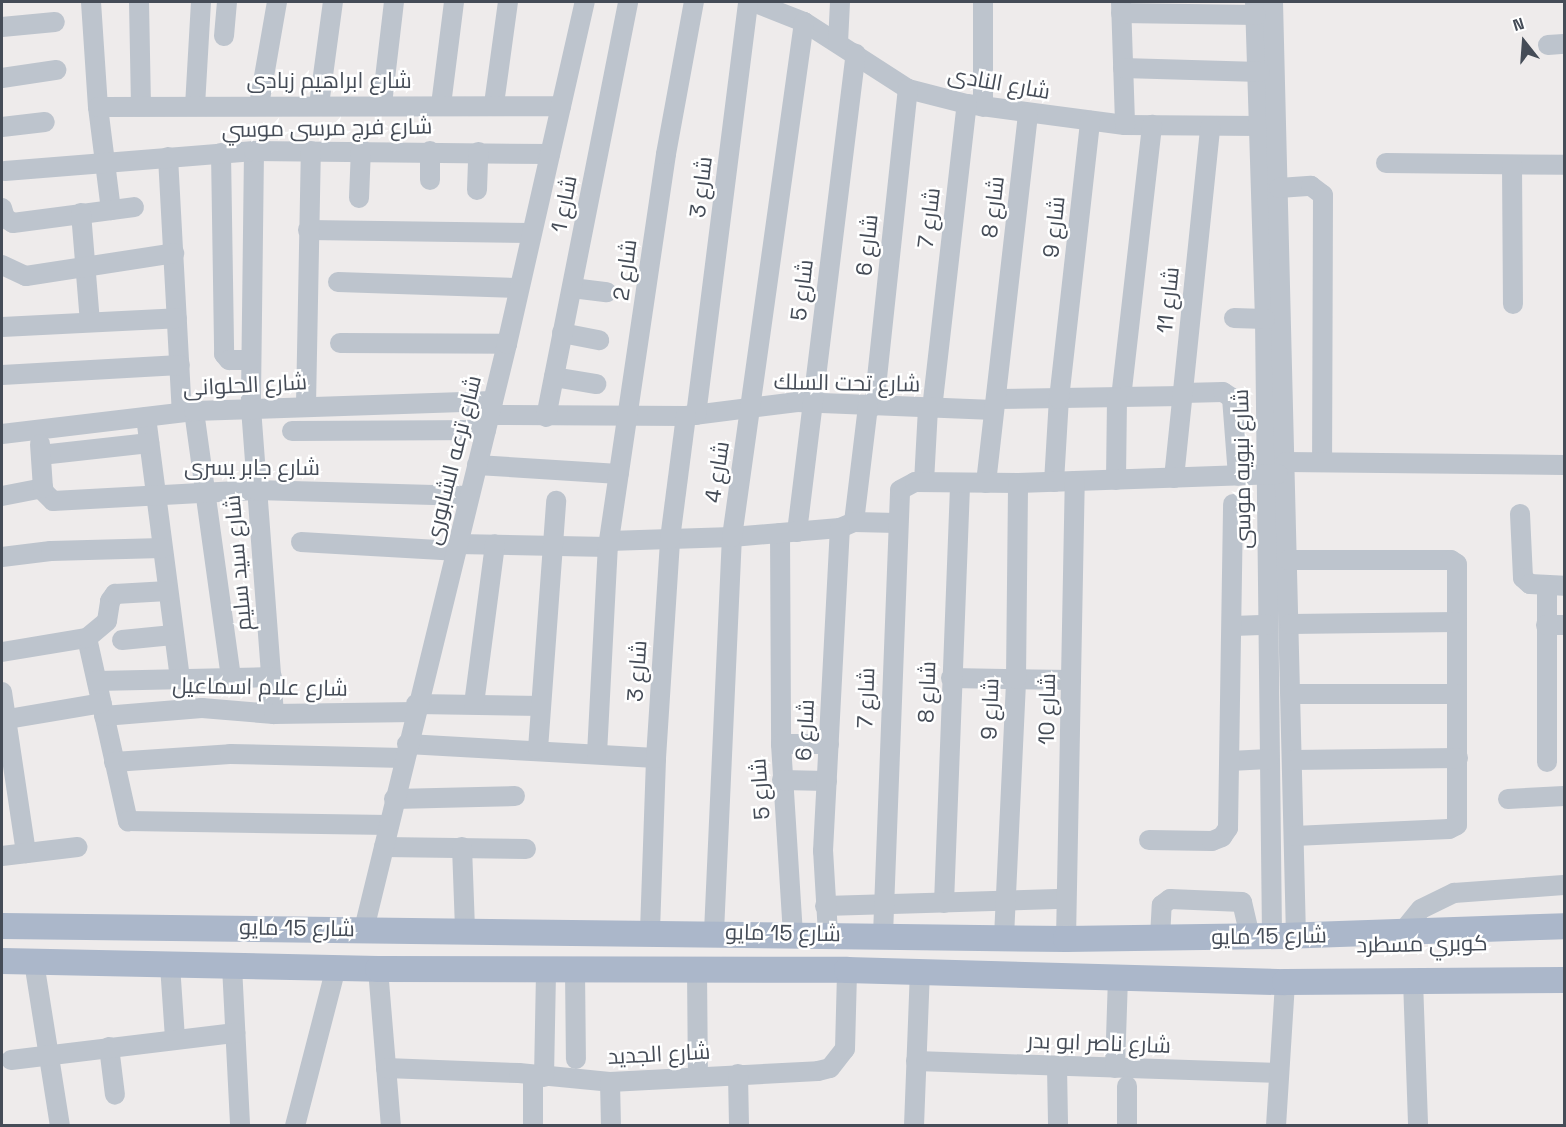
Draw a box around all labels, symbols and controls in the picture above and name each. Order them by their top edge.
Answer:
north arrow [1494,12,1554,72]
text: N [1510,13,1527,36]
street label: شارع النادى [946,61,1052,105]
street label: شارع ابراهيم زبادى [246,68,412,94]
street label: شارع فرج مرسى موسي [221,113,433,143]
street label: شارع 3 [684,155,718,219]
street label: شارع 1 [546,173,582,235]
street label: شارع 8 [976,175,1010,239]
street label: شارع 7 [912,186,946,250]
street label: شارع 9 [1038,195,1070,259]
street label: شارع 6 [851,213,883,277]
street label: شارع 2 [608,238,642,302]
street label: شارع 5 [785,258,819,322]
street label: شارع 11 [1151,265,1185,335]
street label: شارع الحلوانى [182,369,308,401]
street label: شارع تحت السلك [773,369,921,397]
street label: شارع ترعه الشابورى [419,373,487,547]
street label: شارع نبويه موسى [1227,389,1257,549]
street label: شارع 4 [699,439,735,505]
street label: شارع جابر يسرى [184,455,320,481]
street label: شارع سيد سليم [219,494,257,632]
street label: شارع 3 [622,639,652,703]
street label: شارع 8 [913,661,941,723]
street label: شارع 7 [852,667,880,729]
street label: شارع علام اسماعيل [172,672,348,702]
street label: شارع 10 [1033,673,1061,745]
street label: شارع 9 [976,678,1004,740]
street label: شارع 6 [790,698,820,762]
street label: شارع 5 [745,757,775,821]
street label: شارع 15 مايو [239,914,355,942]
street label: شارع 15 مايو [725,919,841,947]
street label: شارع 15 مايو [1211,922,1327,950]
street label: كوبري مسطرد [1356,930,1488,958]
street label: شارع ناصر ابو بدر [1027,1027,1171,1059]
street label: شارع الجديد [607,1038,711,1070]

